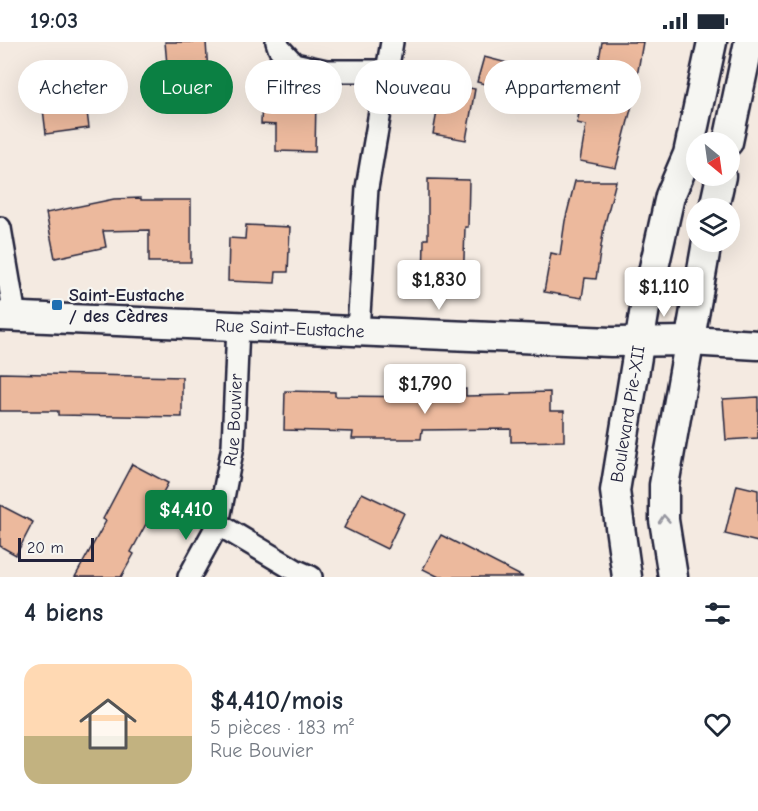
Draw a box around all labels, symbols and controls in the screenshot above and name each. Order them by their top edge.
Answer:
text: 19:03 [30,8,78,34]
chip: Acheter [18,60,128,114]
chip: Louer [140,60,233,114]
chip: Filtres [245,60,342,114]
chip: Nouveau [354,60,472,114]
chip: Appartement [484,60,641,114]
north arrow [686,132,740,186]
map controls [686,132,740,252]
button: layers [686,198,740,252]
pin: $1,830 [390,260,488,311]
pin: $1,110 [615,267,713,318]
text: $1,830 [411,268,467,291]
text: $1,110 [639,275,689,298]
place label: Saint-Eustache / des Cèdres [69,285,185,327]
marker: Saint-Eustache / des Cèdres [50,298,64,312]
street label: Rue Saint-Eustache [215,315,365,342]
street label: Boulevard Pie-XII [607,344,650,484]
pin: $1,790 [376,364,474,415]
street label: Rue Bouvier [219,372,247,468]
text: $1,790 [398,372,452,395]
pin: $4,410 [137,490,235,541]
text: $4,410 [159,498,213,521]
one-way arrow [658,515,671,524]
scale bar [18,535,94,562]
text: 20 m [27,539,64,557]
icon: filters [701,597,734,630]
text: 4 biens [24,598,103,628]
text: $4,410/mois [210,686,343,716]
icon: home [72,688,144,760]
icon: heart [701,708,734,741]
text: 5 pièces · 183 m² [210,716,354,739]
text: Rue Bouvier [210,739,313,762]

